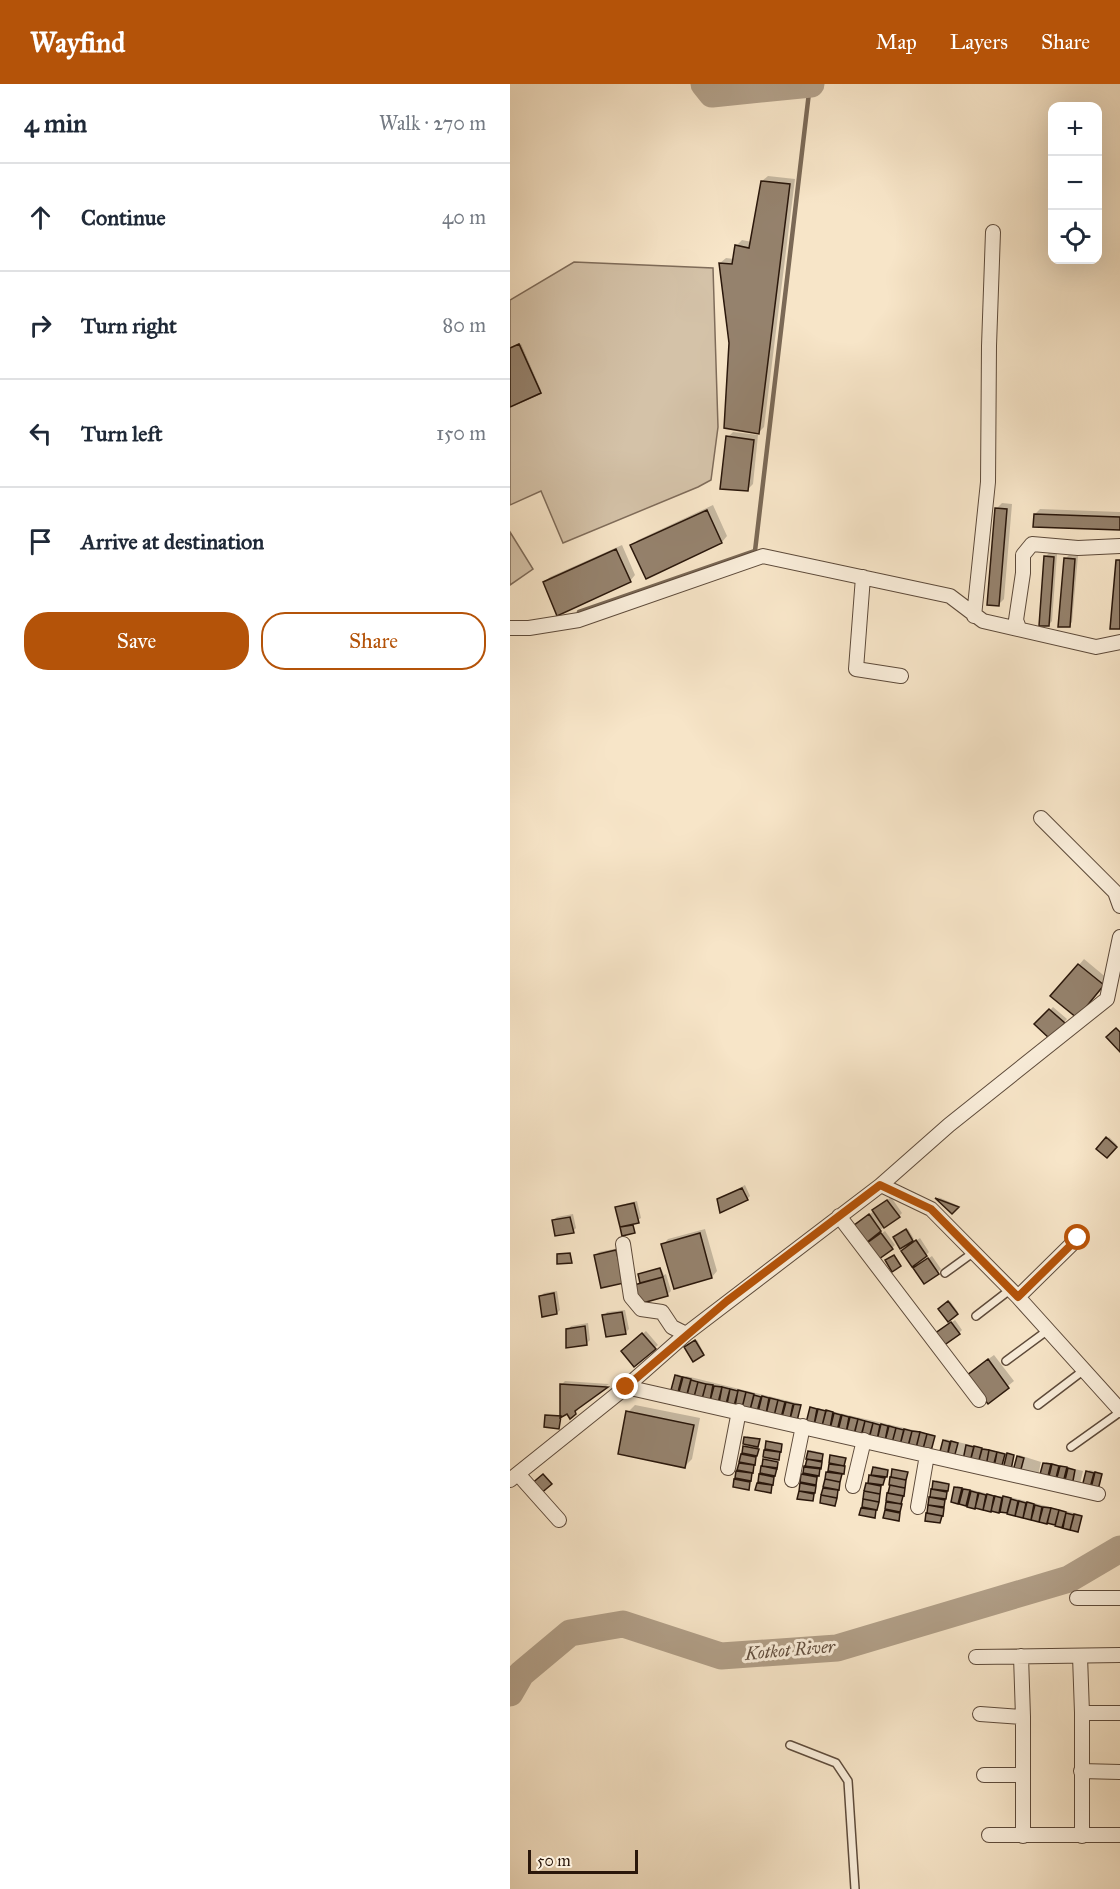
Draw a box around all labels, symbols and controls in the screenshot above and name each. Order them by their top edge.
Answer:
text: Wayfind [30,25,125,60]
text: Map [876,29,917,55]
text: Layers [950,29,1008,55]
text: Share [1041,29,1090,55]
map controls [1048,102,1102,264]
button: + [1048,102,1102,156]
text: 4 min [24,107,87,139]
text: Walk · 270 m [379,111,486,135]
button: − [1048,156,1102,210]
icon: ahead [24,201,57,234]
text: Continue [81,204,166,231]
text: 40 m [442,205,486,229]
button: locate [1048,210,1102,264]
icon: right [24,309,57,342]
text: Turn right [81,312,177,339]
text: 80 m [443,313,486,337]
icon: left [24,417,57,450]
text: Turn left [81,420,163,447]
text: 150 m [436,421,486,445]
icon: arrive [24,525,57,558]
text: Arrive at destination [81,528,264,555]
button: Save [24,612,249,670]
button: Share [261,612,486,670]
route start [1064,1224,1090,1250]
route end [612,1373,638,1399]
water label: Kotkot River [743,1635,837,1665]
scale bar [528,1847,638,1874]
text: 50 m [537,1851,571,1870]

